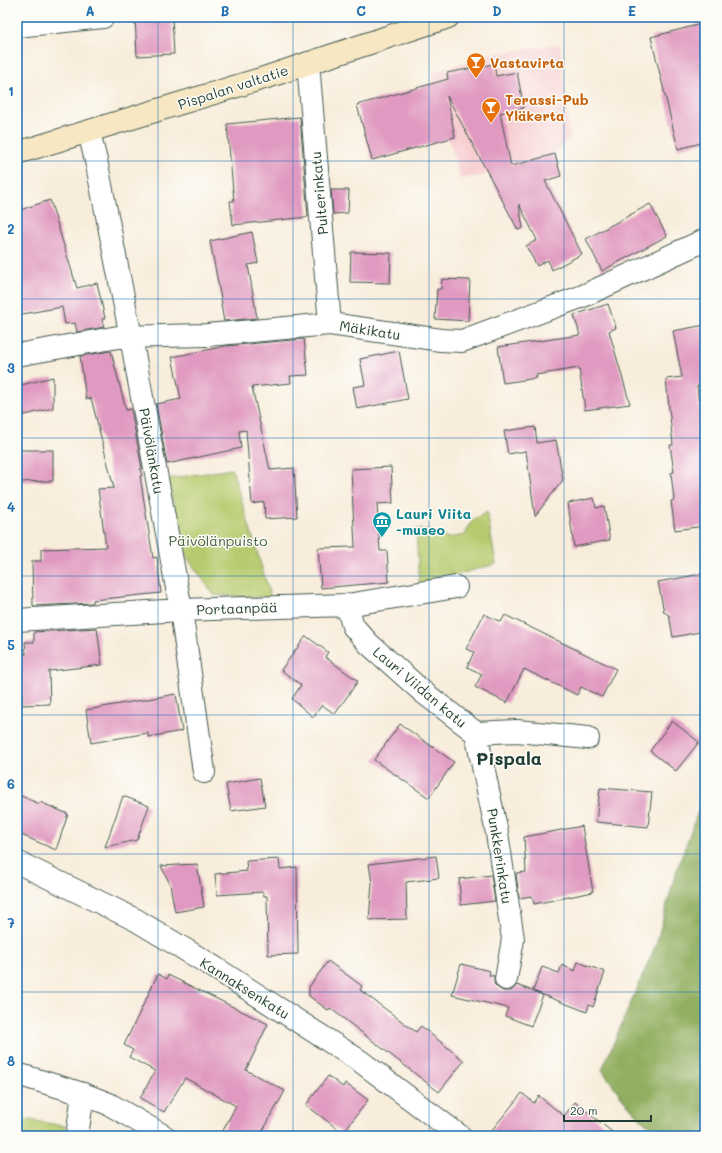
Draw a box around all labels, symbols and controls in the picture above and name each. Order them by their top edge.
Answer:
text: A [85,2,95,19]
text: B [221,2,230,19]
text: C [356,2,366,19]
text: D [492,2,502,19]
text: E [628,2,636,19]
bar icon: Vastavirta [465,51,487,79]
place label: Vastavirta [490,53,565,72]
street label: Pispalan valtatie [175,60,291,114]
text: 1 [8,82,14,99]
place label: Terassi-Pub Yläkerta [505,90,589,125]
bar icon: Terassi-Pub Yläkerta [480,96,502,124]
street label: Pulterinkatu [306,151,332,235]
text: 2 [7,220,15,237]
street label: Mäkikatu [338,316,402,344]
text: 3 [7,359,15,376]
street label: Päivölänkatu [135,406,169,496]
text: 4 [7,498,15,515]
place label: Lauri Viita -museo [396,504,472,539]
museum icon: Lauri Viita -museo [371,510,393,538]
park label: Päivölänpuisto [168,531,268,550]
street label: Portaanpää [196,597,278,619]
text: 5 [7,636,15,653]
street label: Lauri Viidan katu [369,642,471,732]
district label: Pispala [476,746,542,770]
text: 6 [7,775,15,792]
street label: Punkkerinkatu [483,807,517,905]
text: 7 [7,914,15,931]
street label: Kannaksenkatu [197,953,293,1023]
text: 8 [7,1052,15,1069]
scale bar [564,1097,651,1123]
text: 20 m [570,1102,598,1118]

